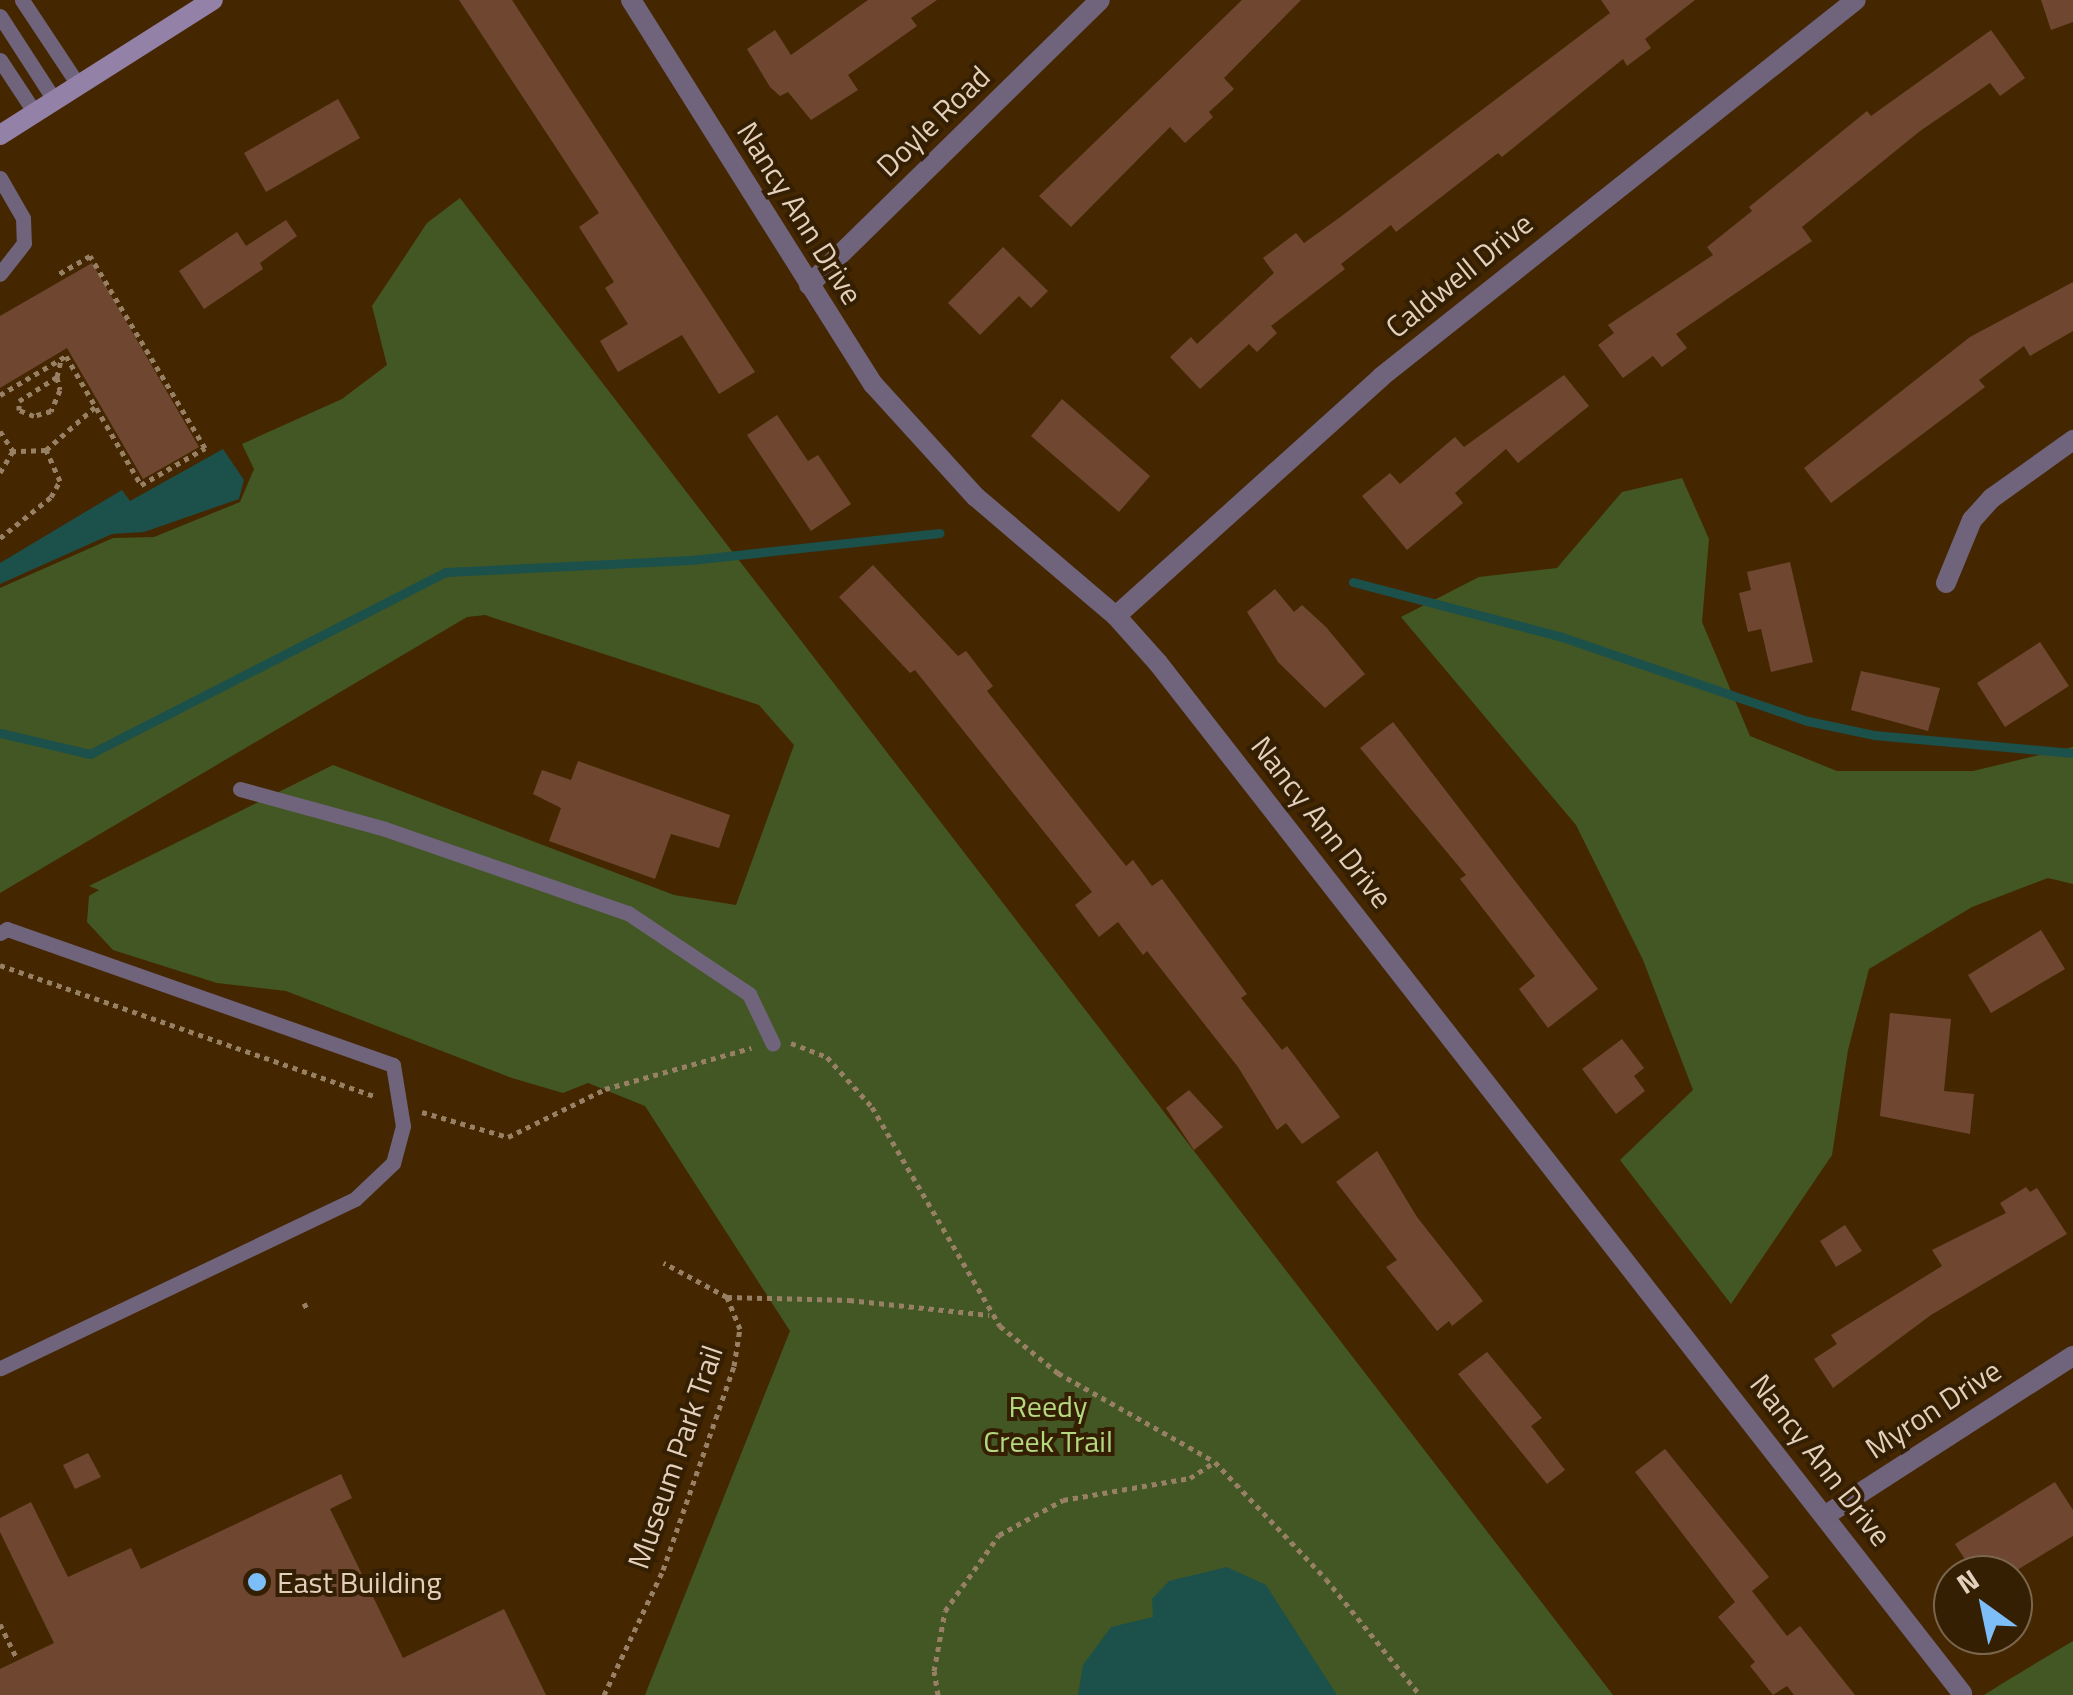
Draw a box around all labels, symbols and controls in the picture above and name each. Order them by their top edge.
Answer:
street label: Doyle Road [869,58,997,184]
street label: Nancy Ann Drive [730,115,870,311]
street label: Caldwell Drive [1378,205,1540,345]
street label: Nancy Ann Drive [1244,729,1400,915]
street label: Museum Park Trail [620,1341,730,1573]
street label: Myron Drive [1859,1352,2007,1466]
street label: Nancy Ann Drive [1743,1367,1899,1553]
park label: Reedy Creek Trail [983,1388,1113,1458]
north arrow [1933,1555,2033,1655]
text: N [1948,1558,1987,1604]
place label: East Building [277,1564,442,1600]
marker: East Building [246,1571,268,1593]

